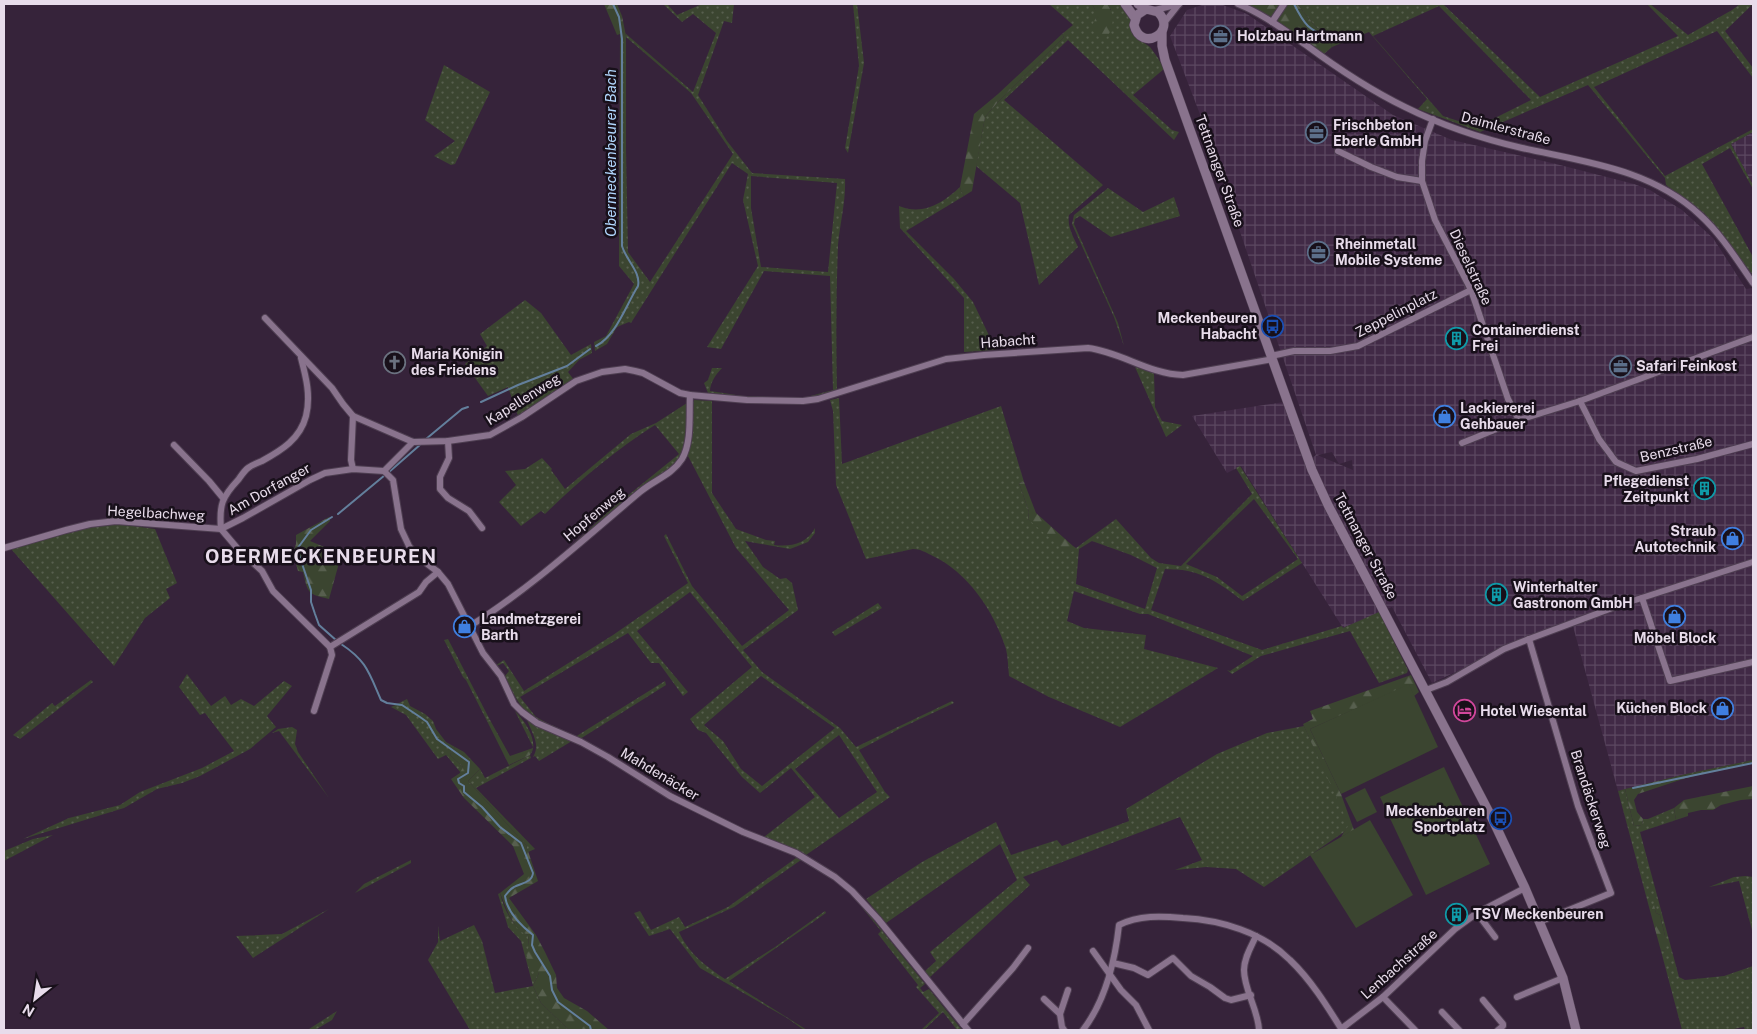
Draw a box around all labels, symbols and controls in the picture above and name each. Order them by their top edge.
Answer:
office icon: Holzbau Hartmann [1209,24,1233,48]
place label: Holzbau Hartmann [1237,28,1362,44]
water label: Obermeckenbeurer Bach [602,69,619,237]
street label: Daimlerstraße [1460,108,1553,148]
street label: Tettnanger Straße [1192,113,1248,229]
place label: Frischbeton Eberle GmbH [1333,117,1422,149]
office icon: Frischbeton Eberle GmbH [1305,121,1329,145]
street label: Dieselstraße [1447,227,1496,307]
place label: Rheinmetall Mobile Systeme [1335,236,1442,268]
office icon: Rheinmetall Mobile Systeme [1307,240,1331,264]
street label: Zeppelinplatz [1353,286,1440,340]
place label: Meckenbeuren Habacht [1158,310,1257,342]
bus stop icon: Meckenbeuren Habacht [1261,314,1285,338]
place label: Containerdienst Frei [1472,322,1580,354]
building icon: Containerdienst Frei [1444,326,1468,350]
street label: Habacht [980,331,1036,351]
place label: Maria Königin des Friedens [411,346,503,378]
church icon: Maria Königin des Friedens [383,350,407,374]
office icon: Safari Feinkost [1608,354,1632,378]
place label: Safari Feinkost [1636,358,1737,374]
street label: Kapellenweg [483,370,563,428]
place label: Lackiererei Gehbauer [1460,400,1535,432]
shop icon: Lackiererei Gehbauer [1432,404,1456,428]
street label: Benzstraße [1638,433,1714,465]
street label: Am Dorfanger [225,460,313,518]
place label: Pflegedienst Zeitpunkt [1604,473,1689,505]
building icon: Pflegedienst Zeitpunkt [1693,477,1717,501]
street label: Hopfenweg [560,484,628,544]
street label: Tettnanger Straße [1331,490,1401,602]
street label: Hegelbachweg [107,502,206,524]
place label: Straub Autotechnik [1634,523,1716,555]
shop icon: Straub Autotechnik [1720,527,1744,551]
district label: OBERMECKENBEUREN [205,545,437,567]
place label: Winterhalter Gastronom GmbH [1513,579,1633,611]
building icon: Winterhalter Gastronom GmbH [1485,583,1509,607]
shop icon: Möbel Block [1663,604,1687,628]
place label: Landmetzgerei Barth [481,611,581,643]
shop icon: Landmetzgerei Barth [453,615,477,639]
place label: Möbel Block [1634,630,1716,646]
shop icon: Küchen Block [1711,696,1735,720]
hotel icon: Hotel Wiesental [1452,699,1476,723]
place label: Küchen Block [1616,700,1707,716]
place label: Hotel Wiesental [1480,703,1587,719]
street label: Mahdenäcker [618,744,702,804]
street label: Brandäckerweg [1568,748,1615,850]
place label: Meckenbeuren Sportplatz [1386,803,1485,835]
bus stop icon: Meckenbeuren Sportplatz [1489,807,1513,831]
building icon: TSV Meckenbeuren [1445,902,1469,926]
place label: TSV Meckenbeuren [1473,906,1604,922]
street label: Lenbachstraße [1358,926,1440,1002]
north arrow [10,974,60,1024]
text: N [20,1001,37,1020]

